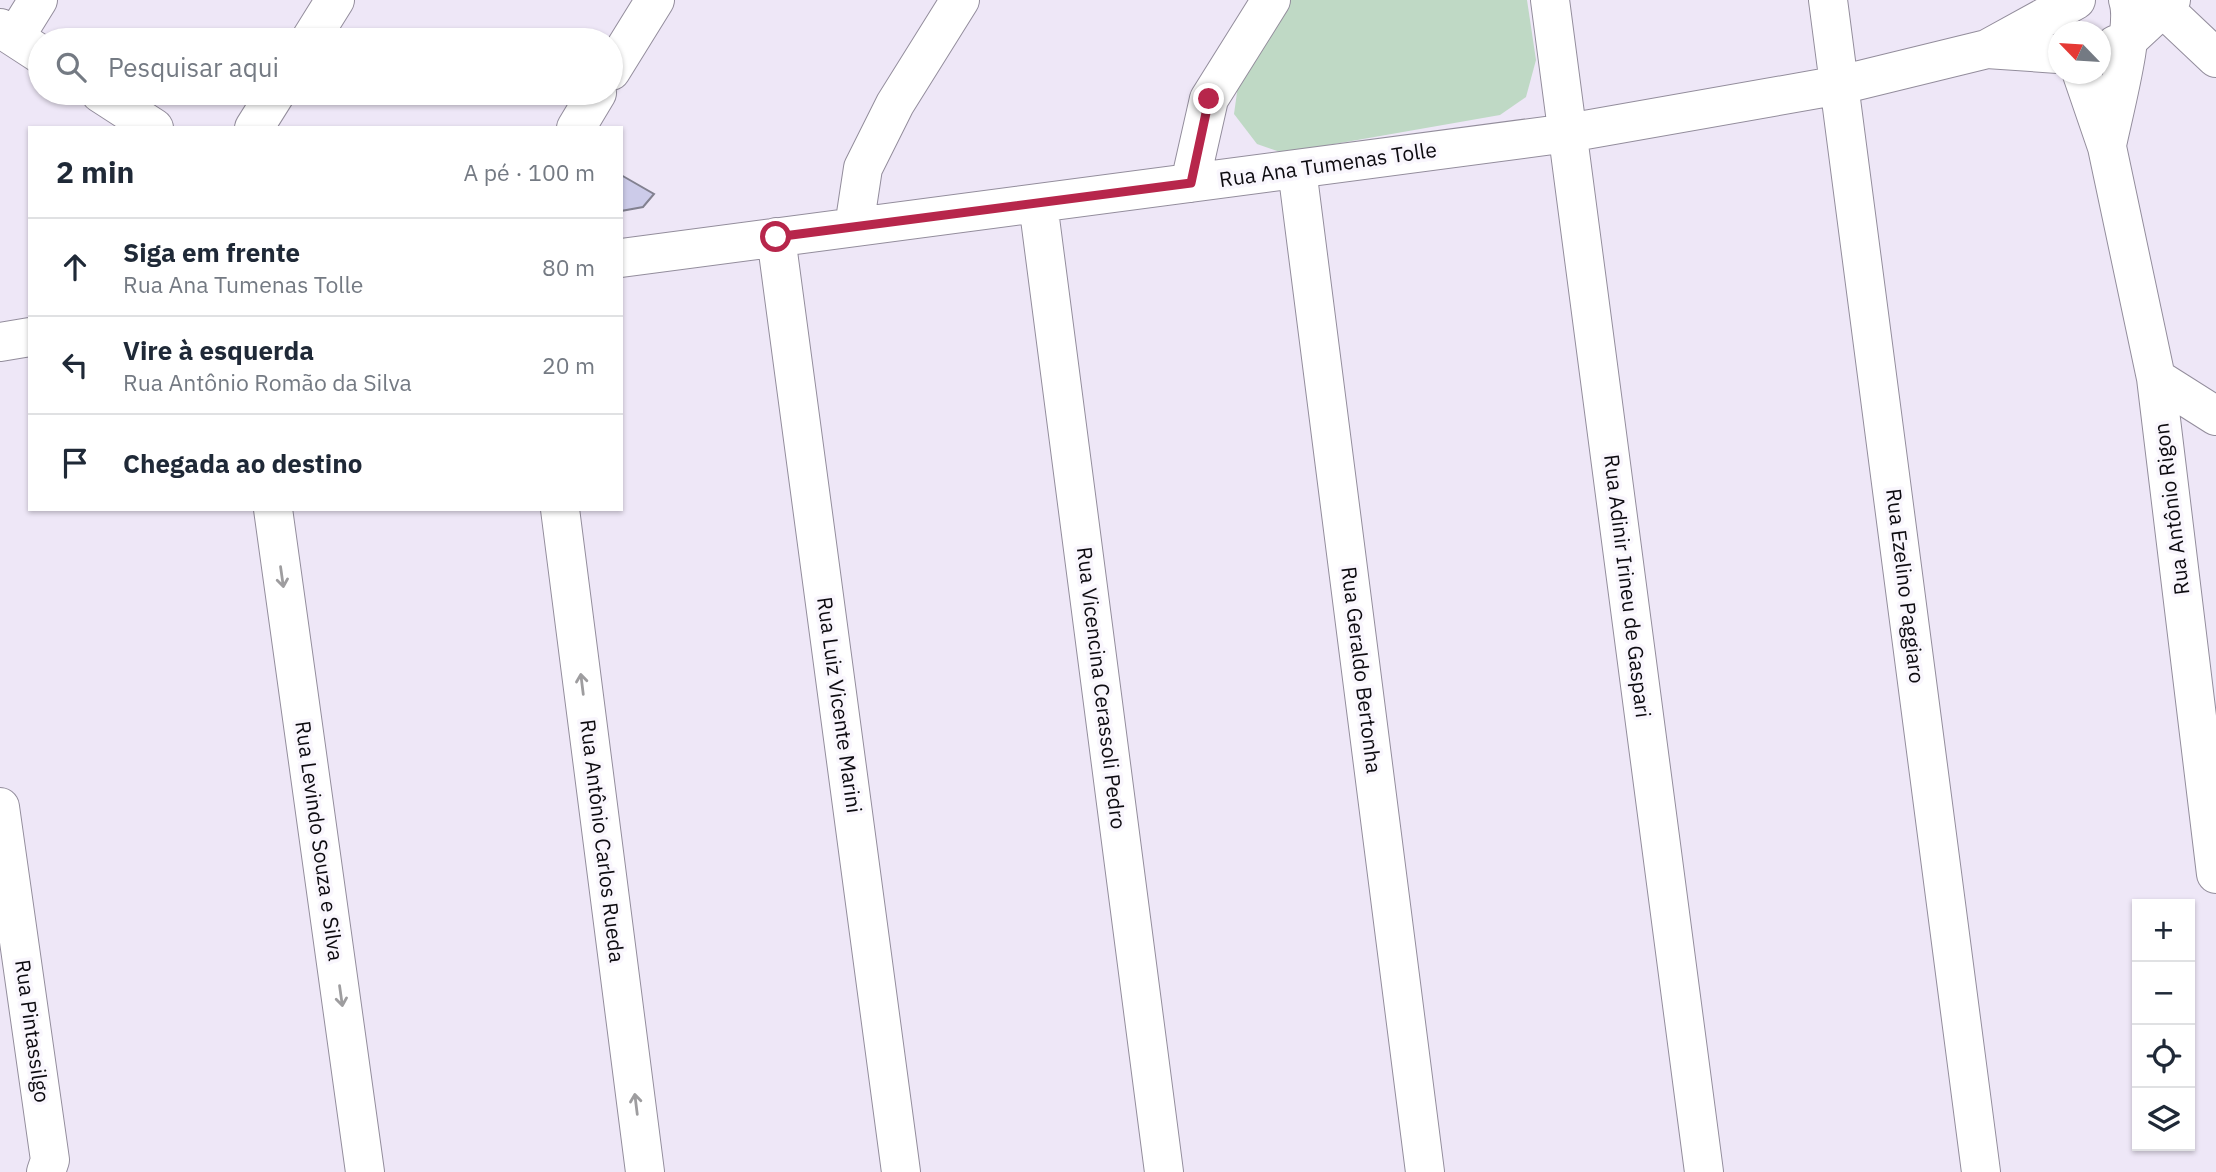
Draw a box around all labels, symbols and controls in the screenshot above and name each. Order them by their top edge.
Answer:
north arrow [2048,21,2111,84]
search box [28,28,623,105]
icon: search [52,48,90,86]
text: Pesquisar aqui [108,50,279,84]
route end [1193,83,1224,114]
street label: Rua Ana Tumenas Tolle [1217,135,1438,193]
text: 2 min [56,152,134,191]
text: A pé · 100 m [464,157,595,187]
route start [760,221,791,252]
text: Siga em frente [123,235,300,269]
icon: ahead [56,248,94,286]
text: 80 m [542,252,595,282]
text: Rua Ana Tumenas Tolle [123,269,363,299]
text: Vire à esquerda [123,333,314,367]
icon: left [56,346,94,384]
text: 20 m [542,350,595,380]
text: Rua Antônio Romão da Silva [123,367,412,397]
street label: Rua Antônio Rigon [2147,421,2195,597]
icon: arrive [56,444,94,482]
text: Chegada ao destino [123,446,362,480]
street label: Rua Adinir Irineu de Gaspari [1598,453,1658,719]
street label: Rua Ezelino Paggiaro [1880,487,1932,685]
street label: Rua Vicencina Cerassoli Pedro [1071,545,1133,831]
one-way arrow [276,565,289,588]
street label: Rua Geraldo Bertonha [1335,565,1389,775]
street label: Rua Luiz Vicente Marini [811,595,869,815]
one-way arrow [576,673,589,696]
street label: Rua Antônio Carlos Rueda [574,718,632,964]
street label: Rua Levindo Souza e Silva [289,719,351,963]
map controls [2132,899,2195,1151]
button: + [2132,899,2195,962]
street label: Rua Pintassilgo [9,958,57,1104]
button: − [2132,962,2195,1025]
one-way arrow [334,984,347,1007]
button: locate [2132,1025,2195,1088]
button: layers [2132,1088,2195,1151]
one-way arrow [630,1093,643,1116]

